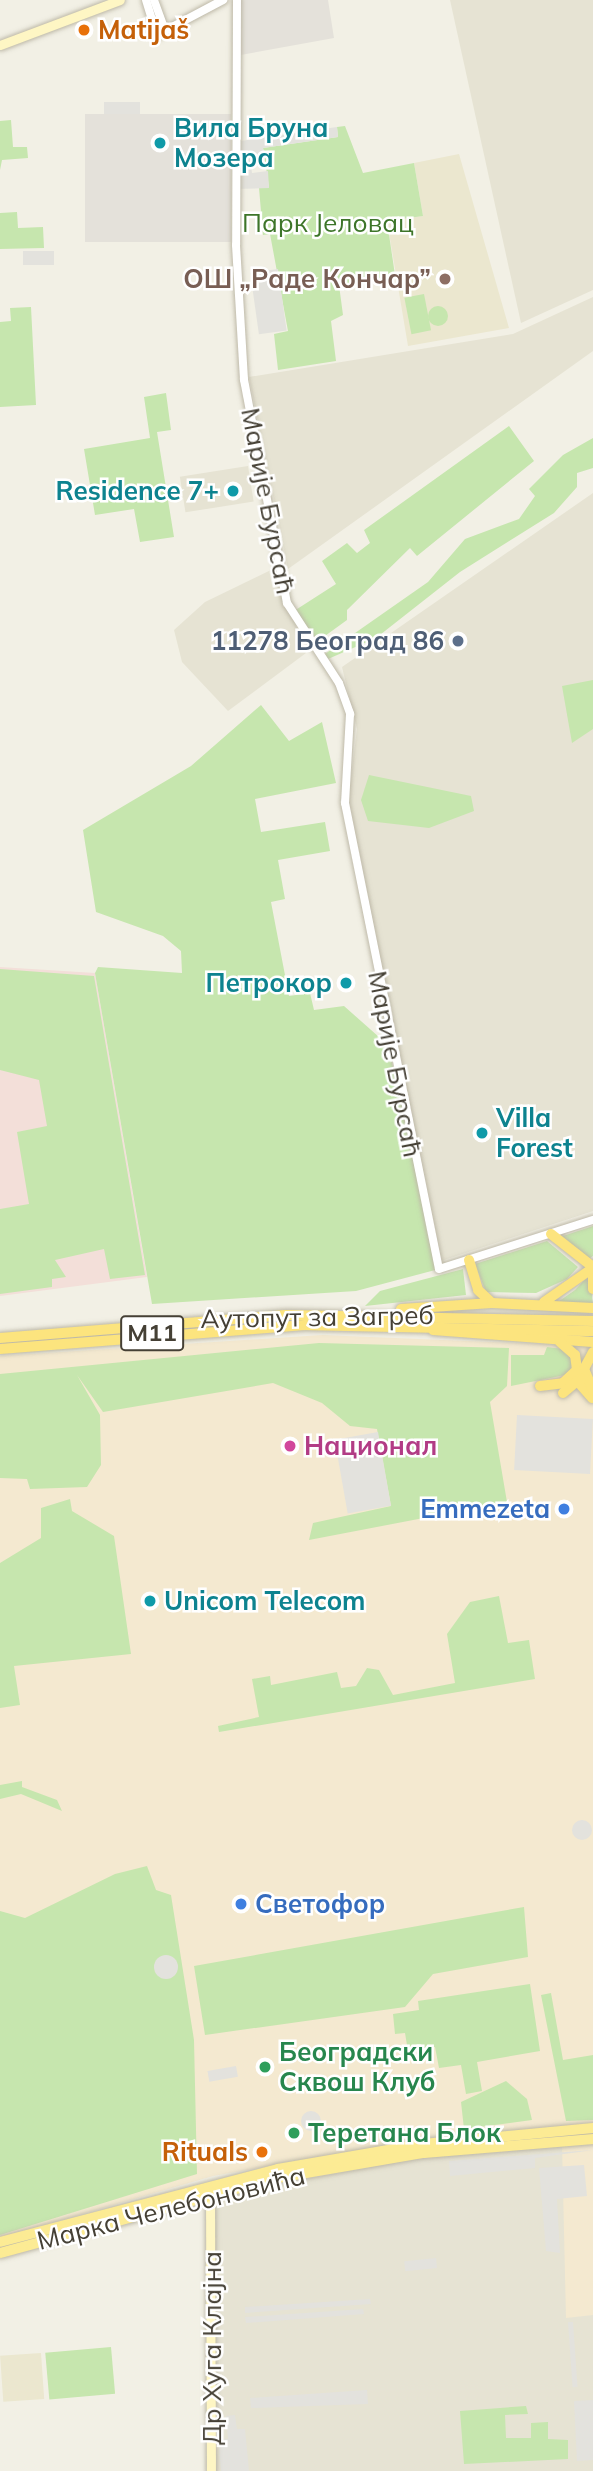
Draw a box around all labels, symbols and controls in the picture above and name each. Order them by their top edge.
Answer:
place label: Matijaš [98,14,189,46]
marker: Matijaš [76,22,92,38]
place label: Вила Бруна Мозера [174,112,329,174]
marker: Вила Бруна Мозера [152,135,168,151]
park label: Парк Јеловац [242,207,414,239]
place label: ОШ „Раде Кончар” [183,263,431,295]
marker: ОШ „Раде Кончар” [437,271,453,287]
street label: Марије Бурсаћ [235,405,301,597]
place label: Residence 7+ [56,475,219,507]
marker: Residence 7+ [225,483,241,499]
place label: 11278 Београд 86 [211,625,444,657]
marker: 11278 Београд 86 [450,633,466,649]
place label: Петрокор [205,967,332,999]
street label: Марије Бурсаћ [362,968,428,1160]
marker: Петрокор [338,975,354,991]
place label: Villa Forest [496,1102,573,1164]
marker: Villa Forest [474,1125,490,1141]
street label: Аутопут за Загреб [200,1299,434,1335]
road number: M11 [119,1312,185,1353]
place label: Национал [304,1430,437,1462]
marker: Национал [282,1438,298,1454]
place label: Emmezeta [420,1493,550,1525]
marker: Emmezeta [556,1501,572,1517]
place label: Unicom Telecom [164,1585,365,1617]
marker: Unicom Telecom [142,1593,158,1609]
place label: Светофор [255,1888,385,1920]
marker: Светофор [233,1896,249,1912]
place label: Београдски Сквош Клуб [279,2036,436,2098]
marker: Београдски Сквош Клуб [257,2059,273,2075]
place label: Теретана Блок [308,2117,501,2149]
marker: Теретана Блок [286,2125,302,2141]
place label: Rituals [162,2136,248,2168]
marker: Rituals [254,2144,270,2160]
street label: Марка Челебоновића [34,2160,308,2256]
street label: Др Хуга Клајна [196,2251,228,2445]

